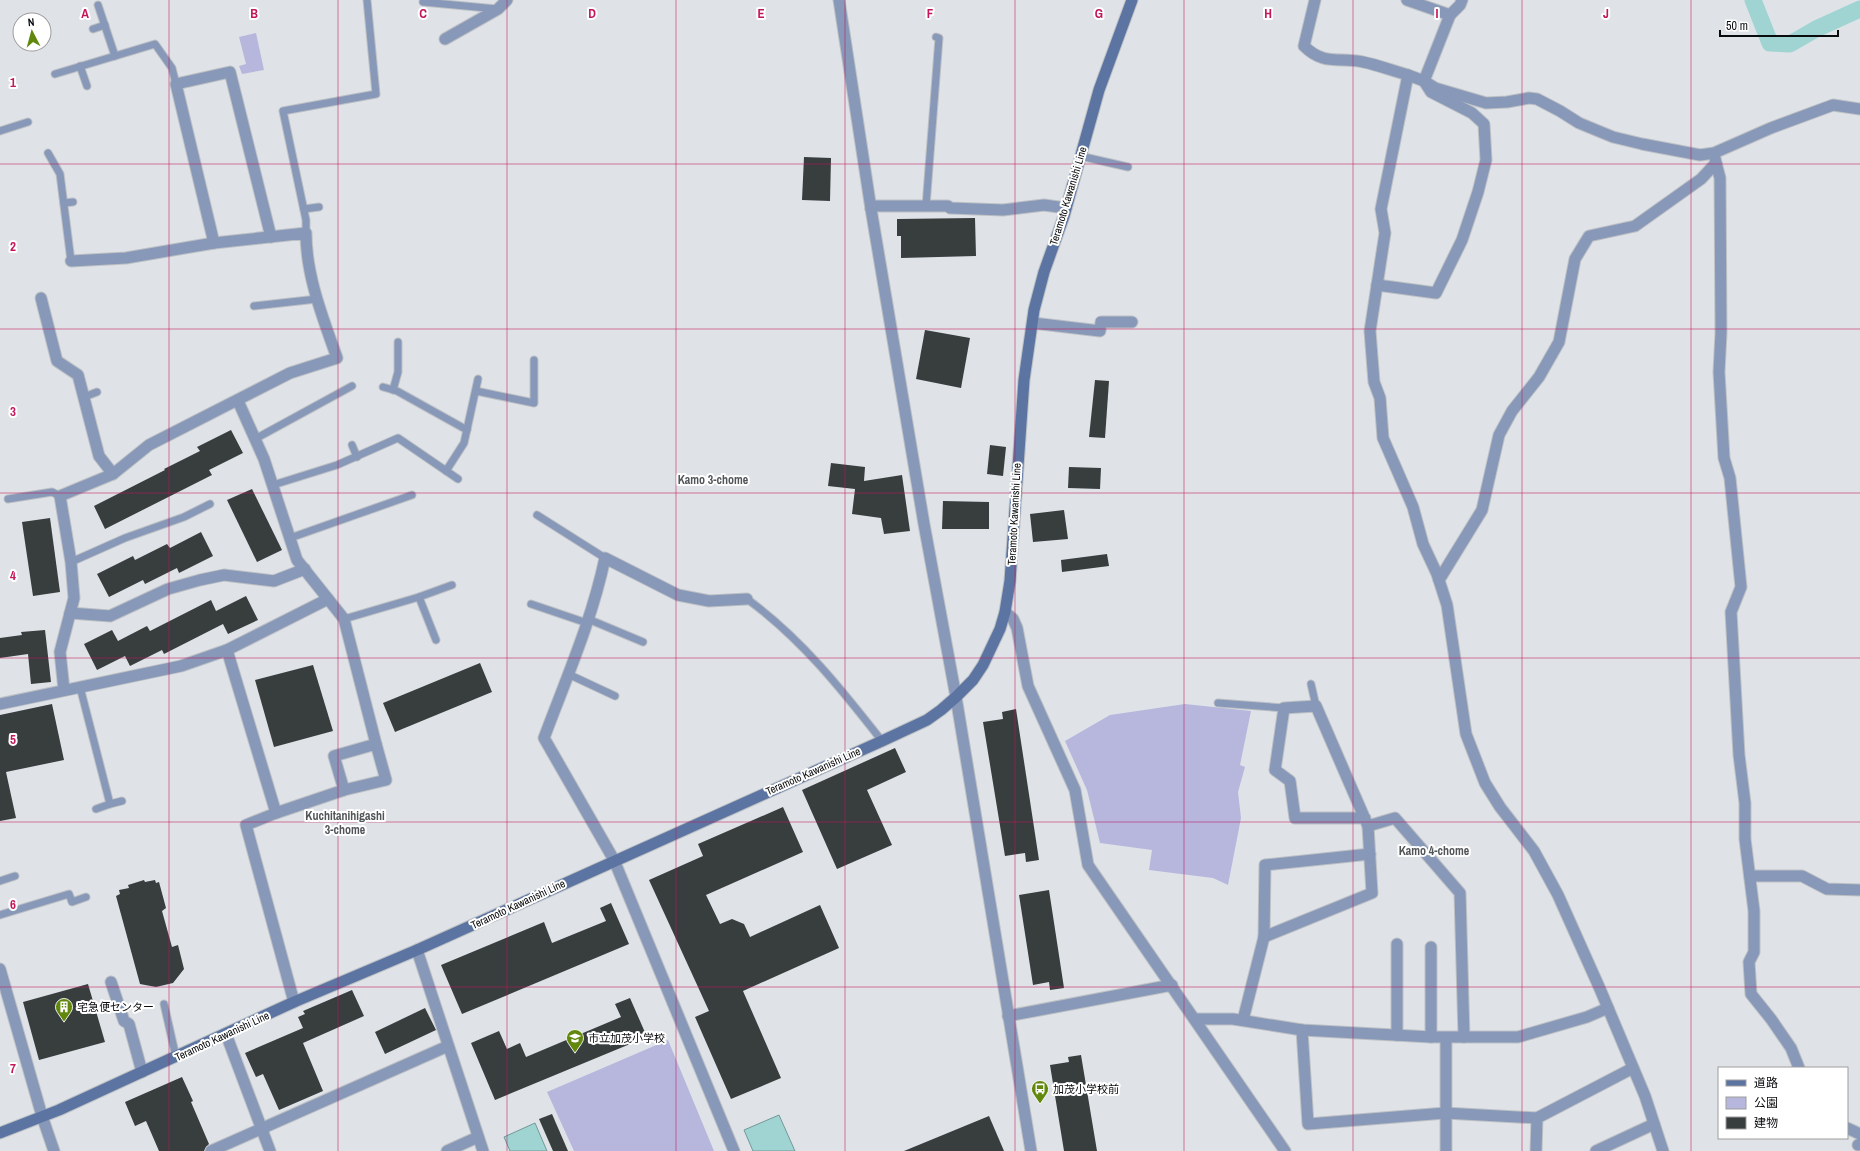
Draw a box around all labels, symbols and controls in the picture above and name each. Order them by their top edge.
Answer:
text: A [81,5,89,22]
text: B [250,5,258,22]
text: C [419,5,427,22]
text: D [588,5,596,22]
text: E [757,5,765,22]
text: F [927,5,934,22]
text: G [1095,5,1103,22]
text: H [1264,5,1272,22]
text: I [1436,5,1439,22]
text: J [1603,5,1609,22]
north arrow [12,12,52,52]
scale bar [1720,12,1838,38]
text: N [27,15,35,29]
text: 50 m [1726,18,1748,34]
text: 1 [10,74,16,91]
street label: Teramoto Kawanishi Line [1046,145,1090,247]
text: 2 [10,238,16,255]
text: 3 [10,403,16,420]
street label: Teramoto Kawanishi Line [1004,463,1024,565]
district label: Kamo 3-chome [678,472,749,488]
text: 4 [10,567,16,584]
text: 5 [10,731,16,748]
street label: Teramoto Kawanishi Line [763,744,863,798]
district label: Kuchitanihigashi 3-chome [305,808,385,838]
district label: Kamo 4-chome [1399,843,1470,859]
street label: Teramoto Kawanishi Line [469,876,567,932]
text: 6 [10,896,16,913]
building icon: 宅急便センター [54,997,74,1022]
place label: 宅急便センター [77,1000,154,1014]
street label: Teramoto Kawanishi Line [173,1008,271,1064]
school or university icon: 市立加茂小学校 [565,1028,585,1053]
place label: 市立加茂小学校 [588,1031,665,1045]
text: 7 [10,1060,16,1077]
legend [1718,1067,1848,1139]
text: 道路 [1754,1075,1778,1091]
bus stop icon: 加茂小学校前 [1030,1079,1050,1104]
place label: 加茂小学校前 [1053,1082,1119,1096]
text: 公園 [1754,1095,1778,1111]
text: 建物 [1754,1115,1778,1131]

